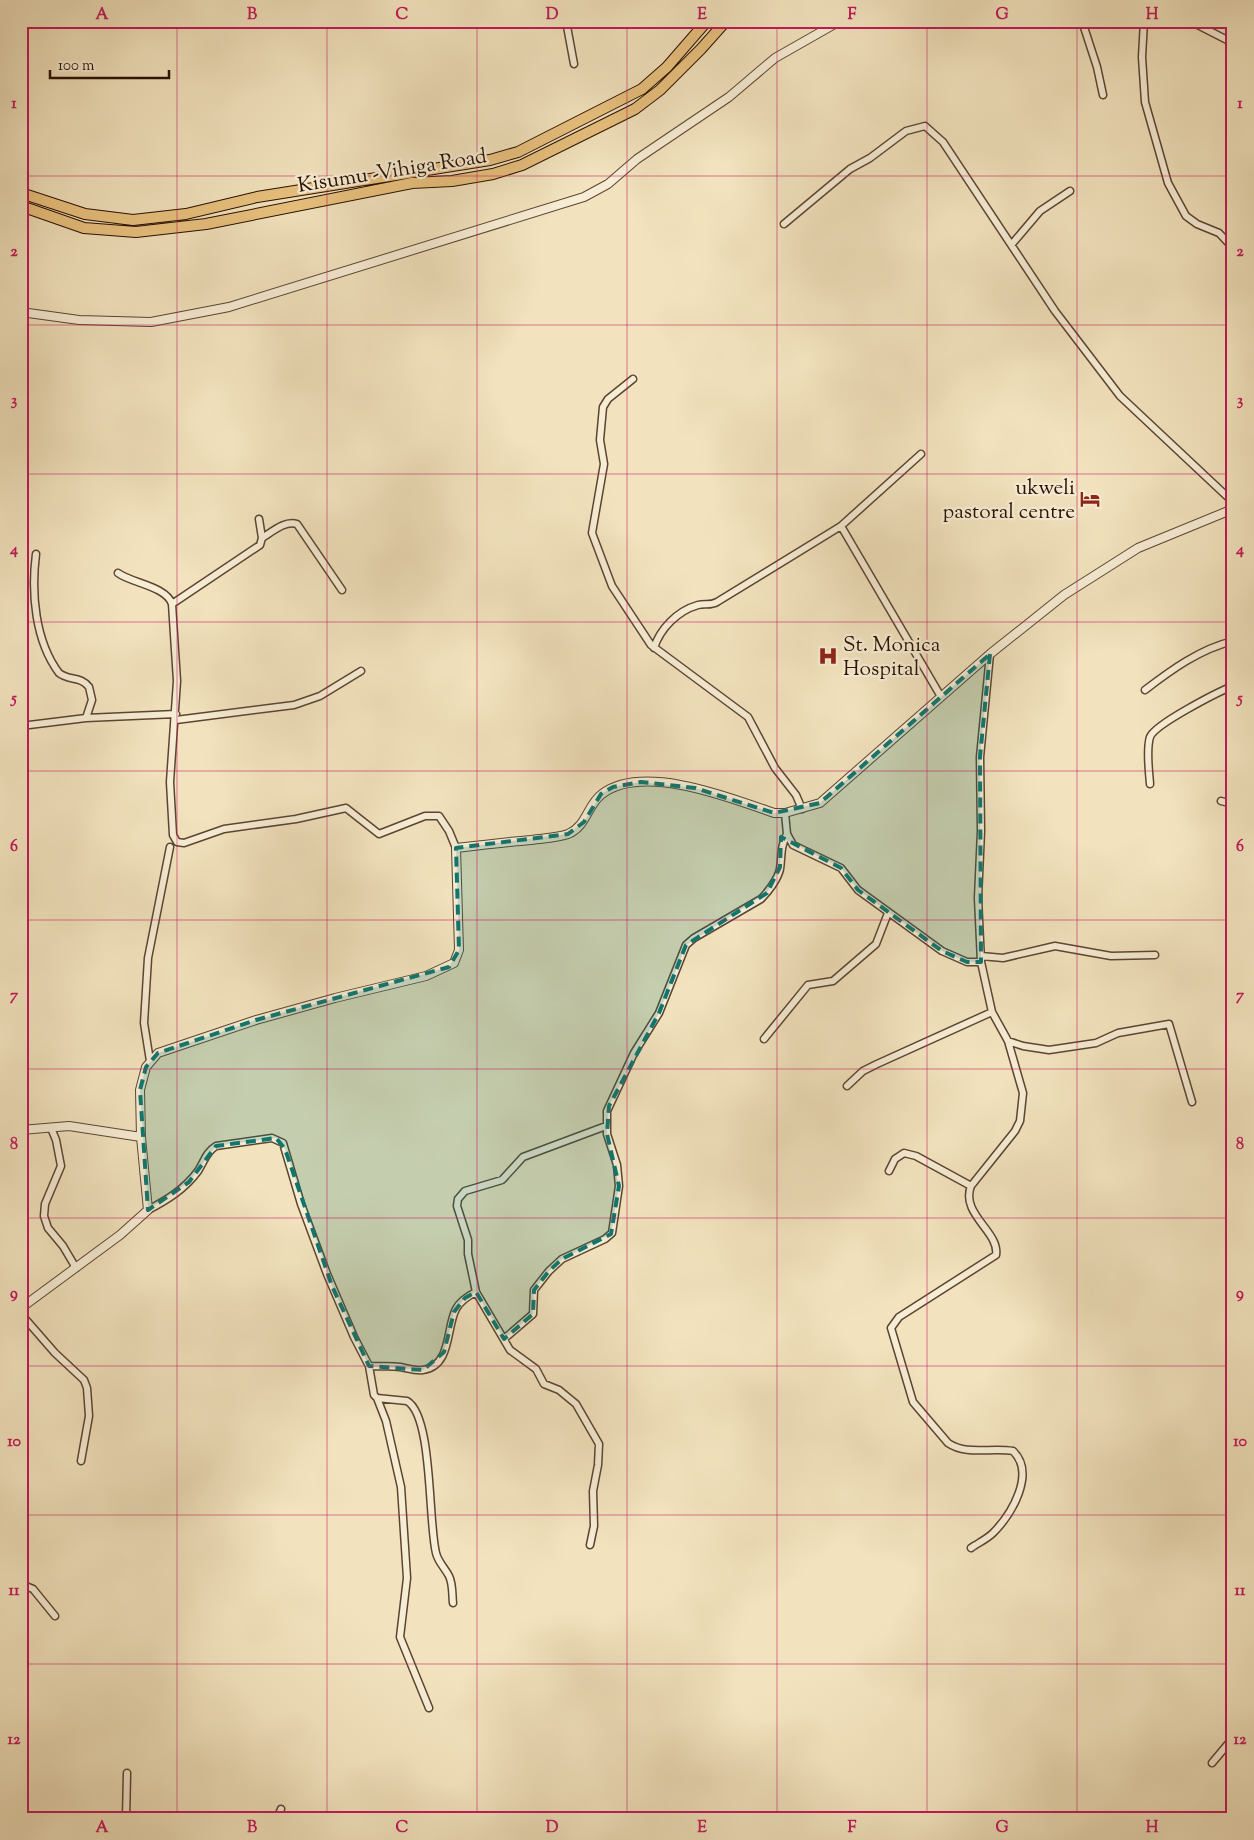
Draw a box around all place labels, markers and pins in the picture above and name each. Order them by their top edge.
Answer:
place label: ukweli pastoral centre [943,474,1075,528]
hotel icon: ukweli pastoral centre [1079,488,1101,510]
place label: St. Monica Hospital [843,631,941,685]
hospital icon: St. Monica Hospital [817,645,839,667]

